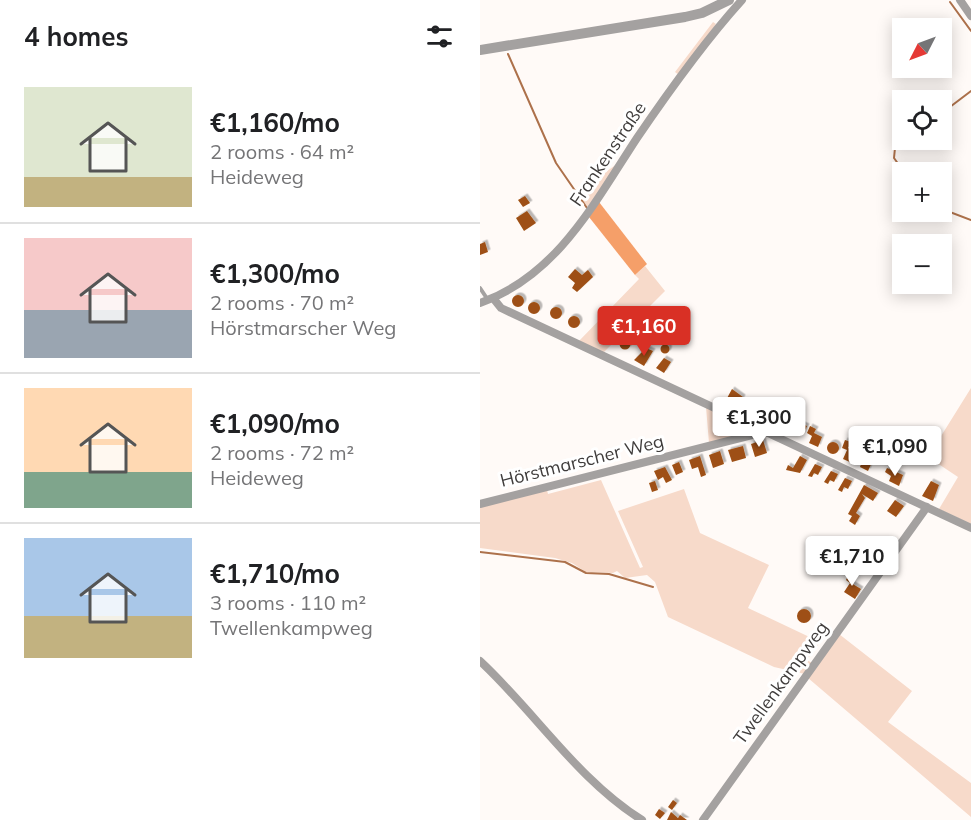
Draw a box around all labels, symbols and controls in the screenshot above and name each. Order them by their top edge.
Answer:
north arrow [892,18,952,78]
map controls [892,18,952,294]
text: 4 homes [24,20,128,53]
icon: filters [423,20,456,53]
button: locate [892,90,952,150]
street label: Frankenstraße [564,97,651,210]
text: €1,160/mo [210,106,340,139]
icon: home [72,111,144,183]
text: 2 rooms · 64 m² [210,139,354,164]
button: + [892,162,952,222]
text: Heideweg [210,164,304,189]
button: − [892,234,952,294]
text: €1,300/mo [210,257,340,290]
icon: home [72,262,144,334]
text: 2 rooms · 70 m² [210,290,354,315]
pin: €1,160 [595,306,693,357]
text: €1,160 [612,313,676,338]
text: Hörstmarscher Weg [210,315,396,340]
pin: €1,300 [710,397,808,448]
text: €1,300 [727,404,791,429]
text: €1,090/mo [210,407,340,440]
icon: home [72,412,144,484]
pin: €1,090 [846,426,944,477]
street label: Hörstmarscher Weg [498,429,666,492]
text: €1,090 [863,433,927,458]
text: 2 rooms · 72 m² [210,440,354,465]
text: Heideweg [210,465,304,490]
pin: €1,710 [803,536,901,587]
text: €1,710 [820,543,884,568]
text: €1,710/mo [210,557,340,590]
icon: home [72,562,144,634]
text: 3 rooms · 110 m² [210,590,366,615]
text: Twellenkampweg [210,615,373,640]
street label: Twellenkampweg [728,617,833,749]

